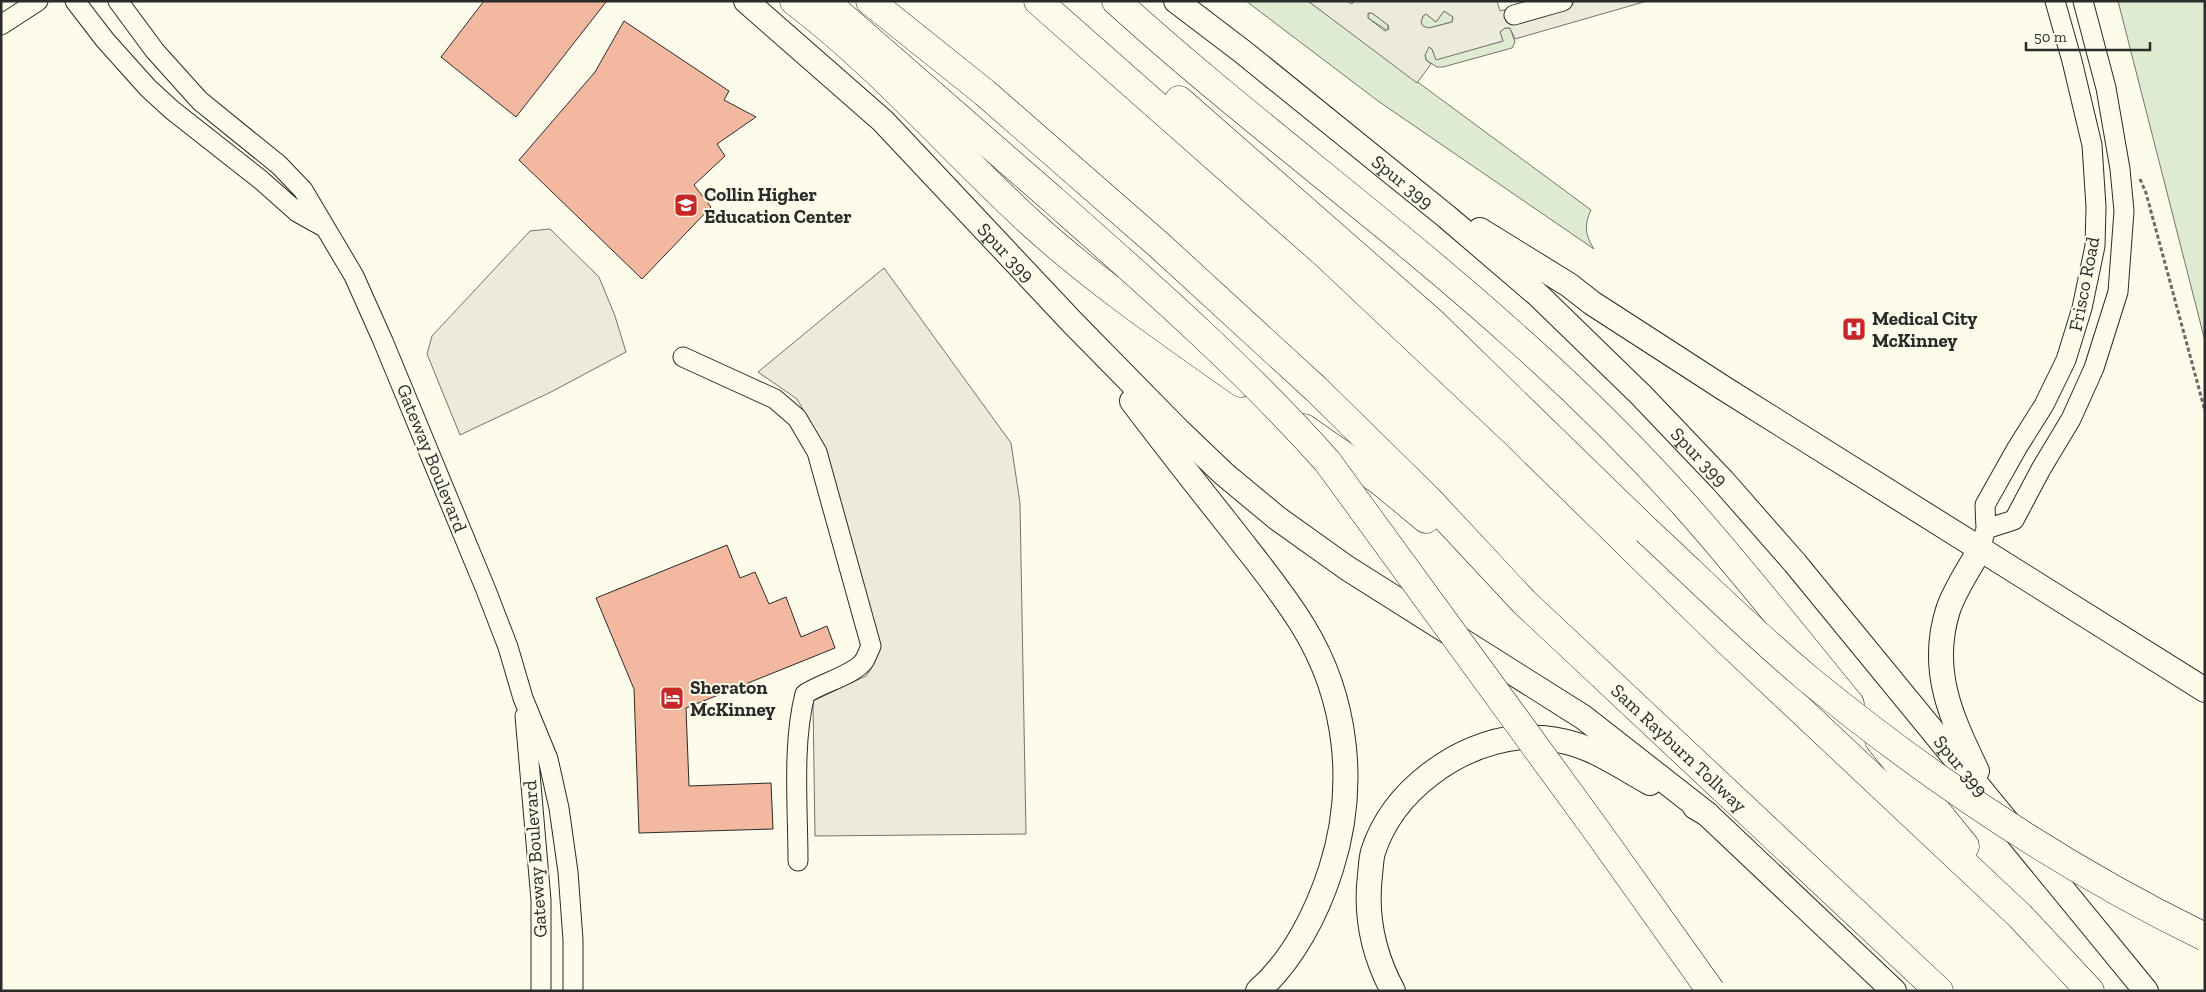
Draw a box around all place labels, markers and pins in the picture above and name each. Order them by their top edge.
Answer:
place label: Collin Higher Education Center [704,183,852,228]
school or university icon: Collin Higher Education Center [673,192,699,218]
place label: Medical City McKinney [1872,307,1977,352]
hospital icon: Medical City McKinney [1841,316,1867,342]
place label: Sheraton McKinney [690,676,775,721]
hotel icon: Sheraton McKinney [659,685,685,711]

